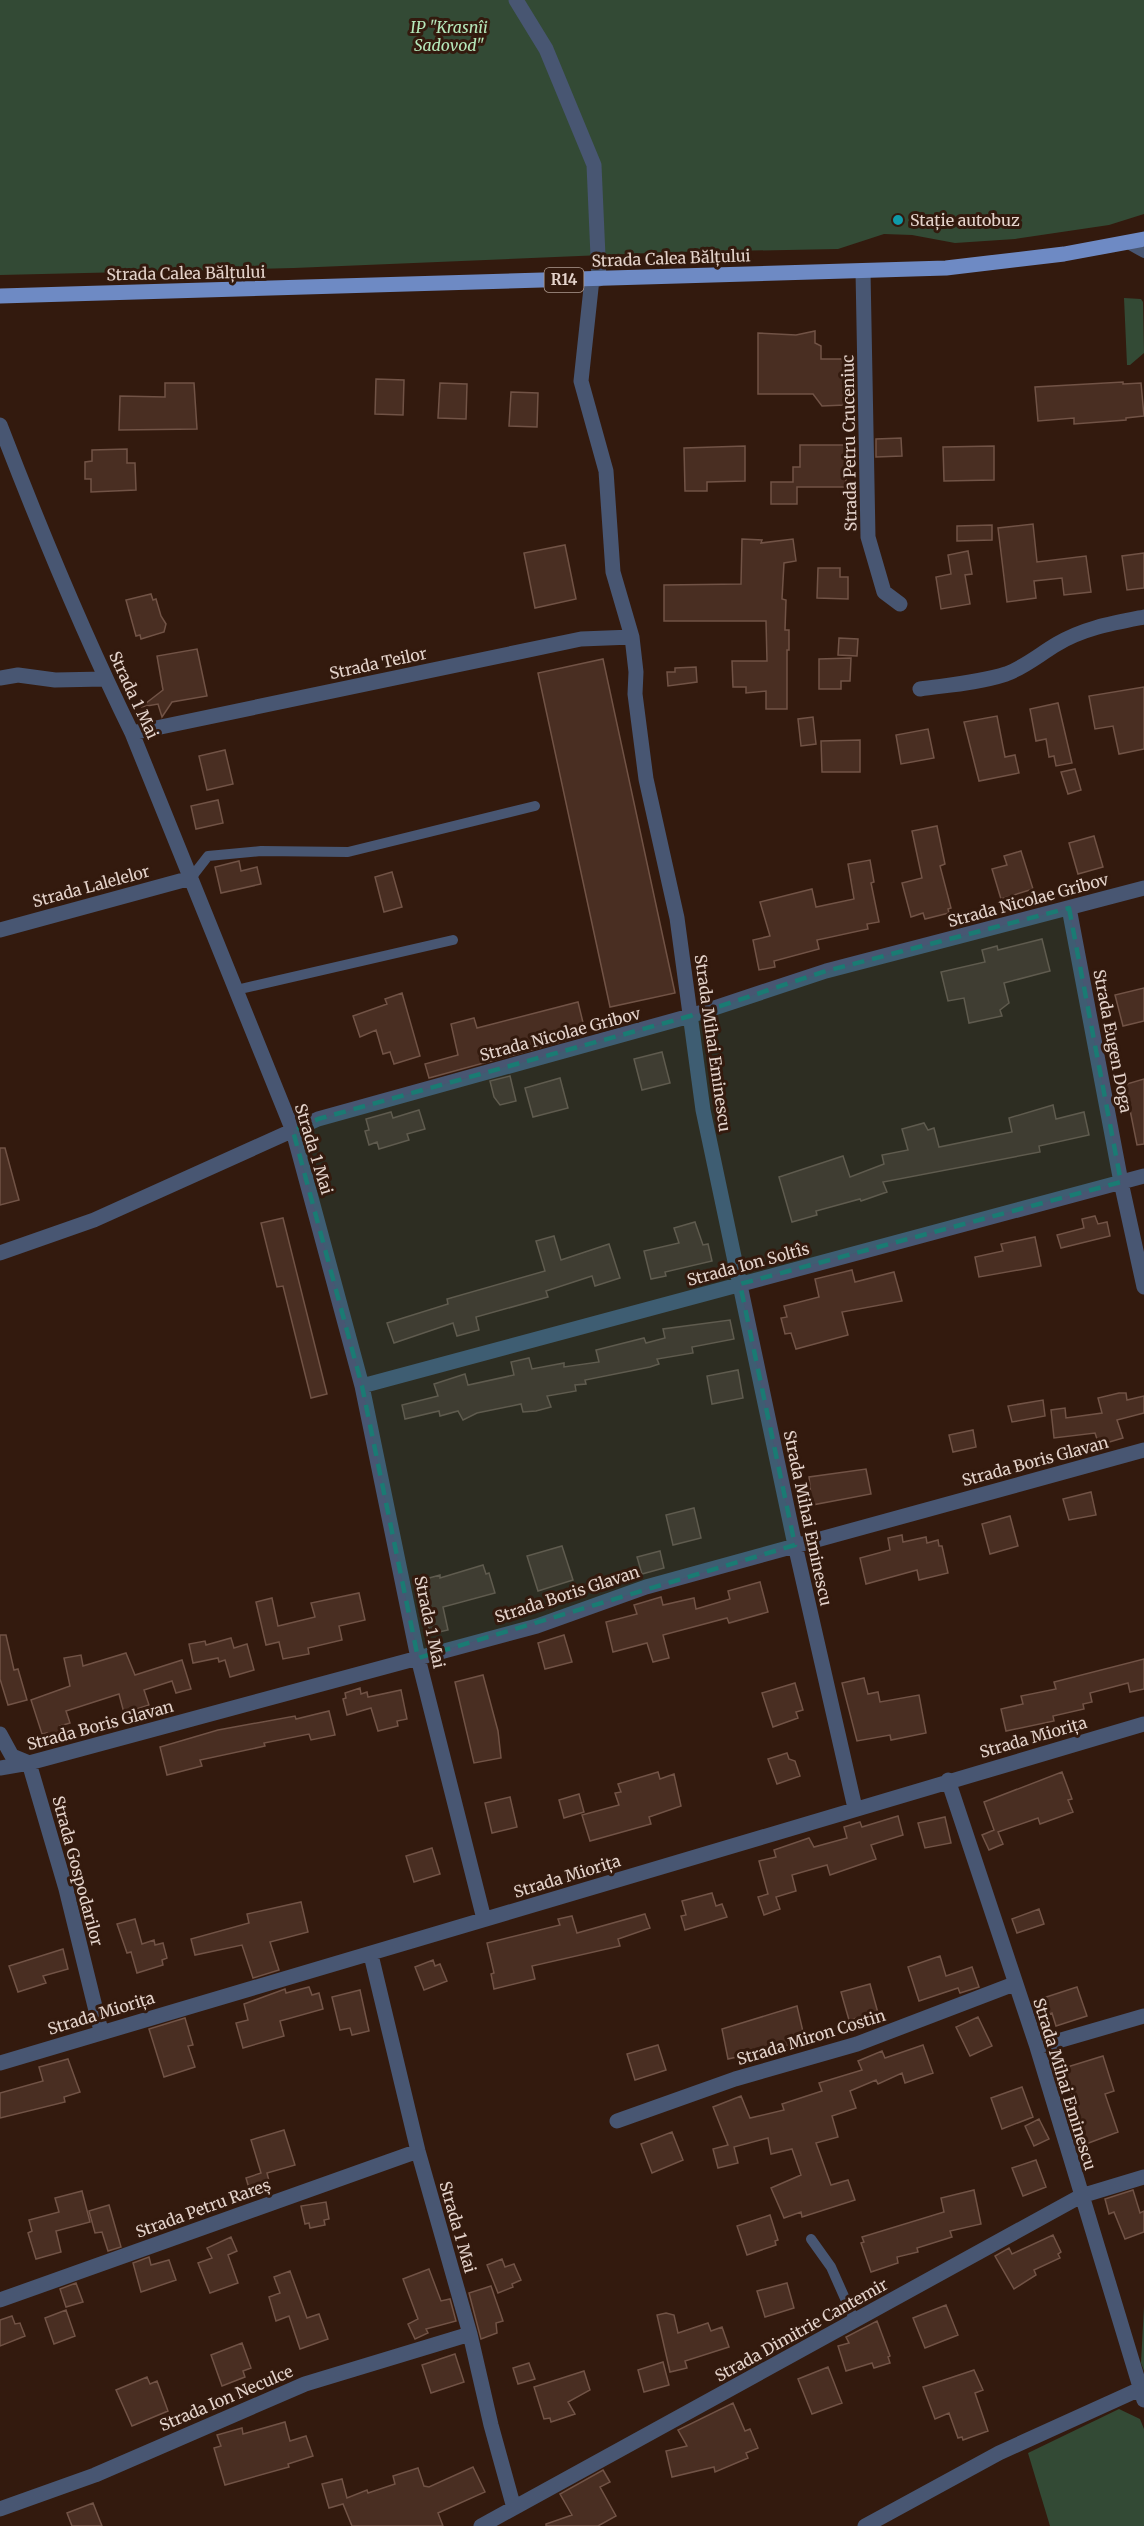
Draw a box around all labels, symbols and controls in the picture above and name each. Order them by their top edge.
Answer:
park label: IP "Krasnîi Sadovod" [410,17,488,55]
place label: Stație autobuz [910,210,1020,231]
marker: Stație autobuz [891,213,905,227]
street label: Strada Calea Bălțului [591,245,751,272]
street label: Strada Calea Bălțului [106,262,266,285]
road number: R14 [544,268,584,292]
street label: Strada Petru Cruceniuc [837,354,861,532]
street label: Strada Teilor [327,643,429,683]
street label: Strada 1 Mai [105,648,163,742]
street label: Strada Lalelelor [30,861,152,911]
street label: Strada Nicolae Gribov [945,869,1111,931]
street label: Strada Mihai Eminescu [691,953,735,1133]
street label: Strada Eugen Doga [1089,968,1137,1115]
street label: Strada Nicolae Gribov [477,1003,643,1065]
street label: Strada 1 Mai [291,1101,337,1197]
street label: Strada Ion Soltîs [685,1238,812,1290]
street label: Strada Mihai Eminescu [780,1428,836,1608]
street label: Strada Boris Glavan [959,1432,1111,1490]
street label: Strada Boris Glavan [492,1561,642,1627]
street label: Strada 1 Mai [410,1574,450,1670]
street label: Strada Boris Glavan [24,1696,176,1754]
street label: Strada Miorița [977,1712,1090,1763]
street label: Strada Gospodarilor [48,1794,108,1948]
street label: Strada Miorița [511,1850,624,1903]
street label: Strada Miorița [45,1987,158,2040]
street label: Strada Mihai Eminescu [1029,1996,1101,2172]
street label: Strada Miron Costin [734,2005,888,2069]
street label: Strada Petru Rareș [133,2174,274,2243]
street label: Strada 1 Mai [435,2179,481,2275]
street label: Strada Dimitrie Cantemir [711,2274,891,2386]
street label: Strada Ion Neculce [156,2361,296,2435]

